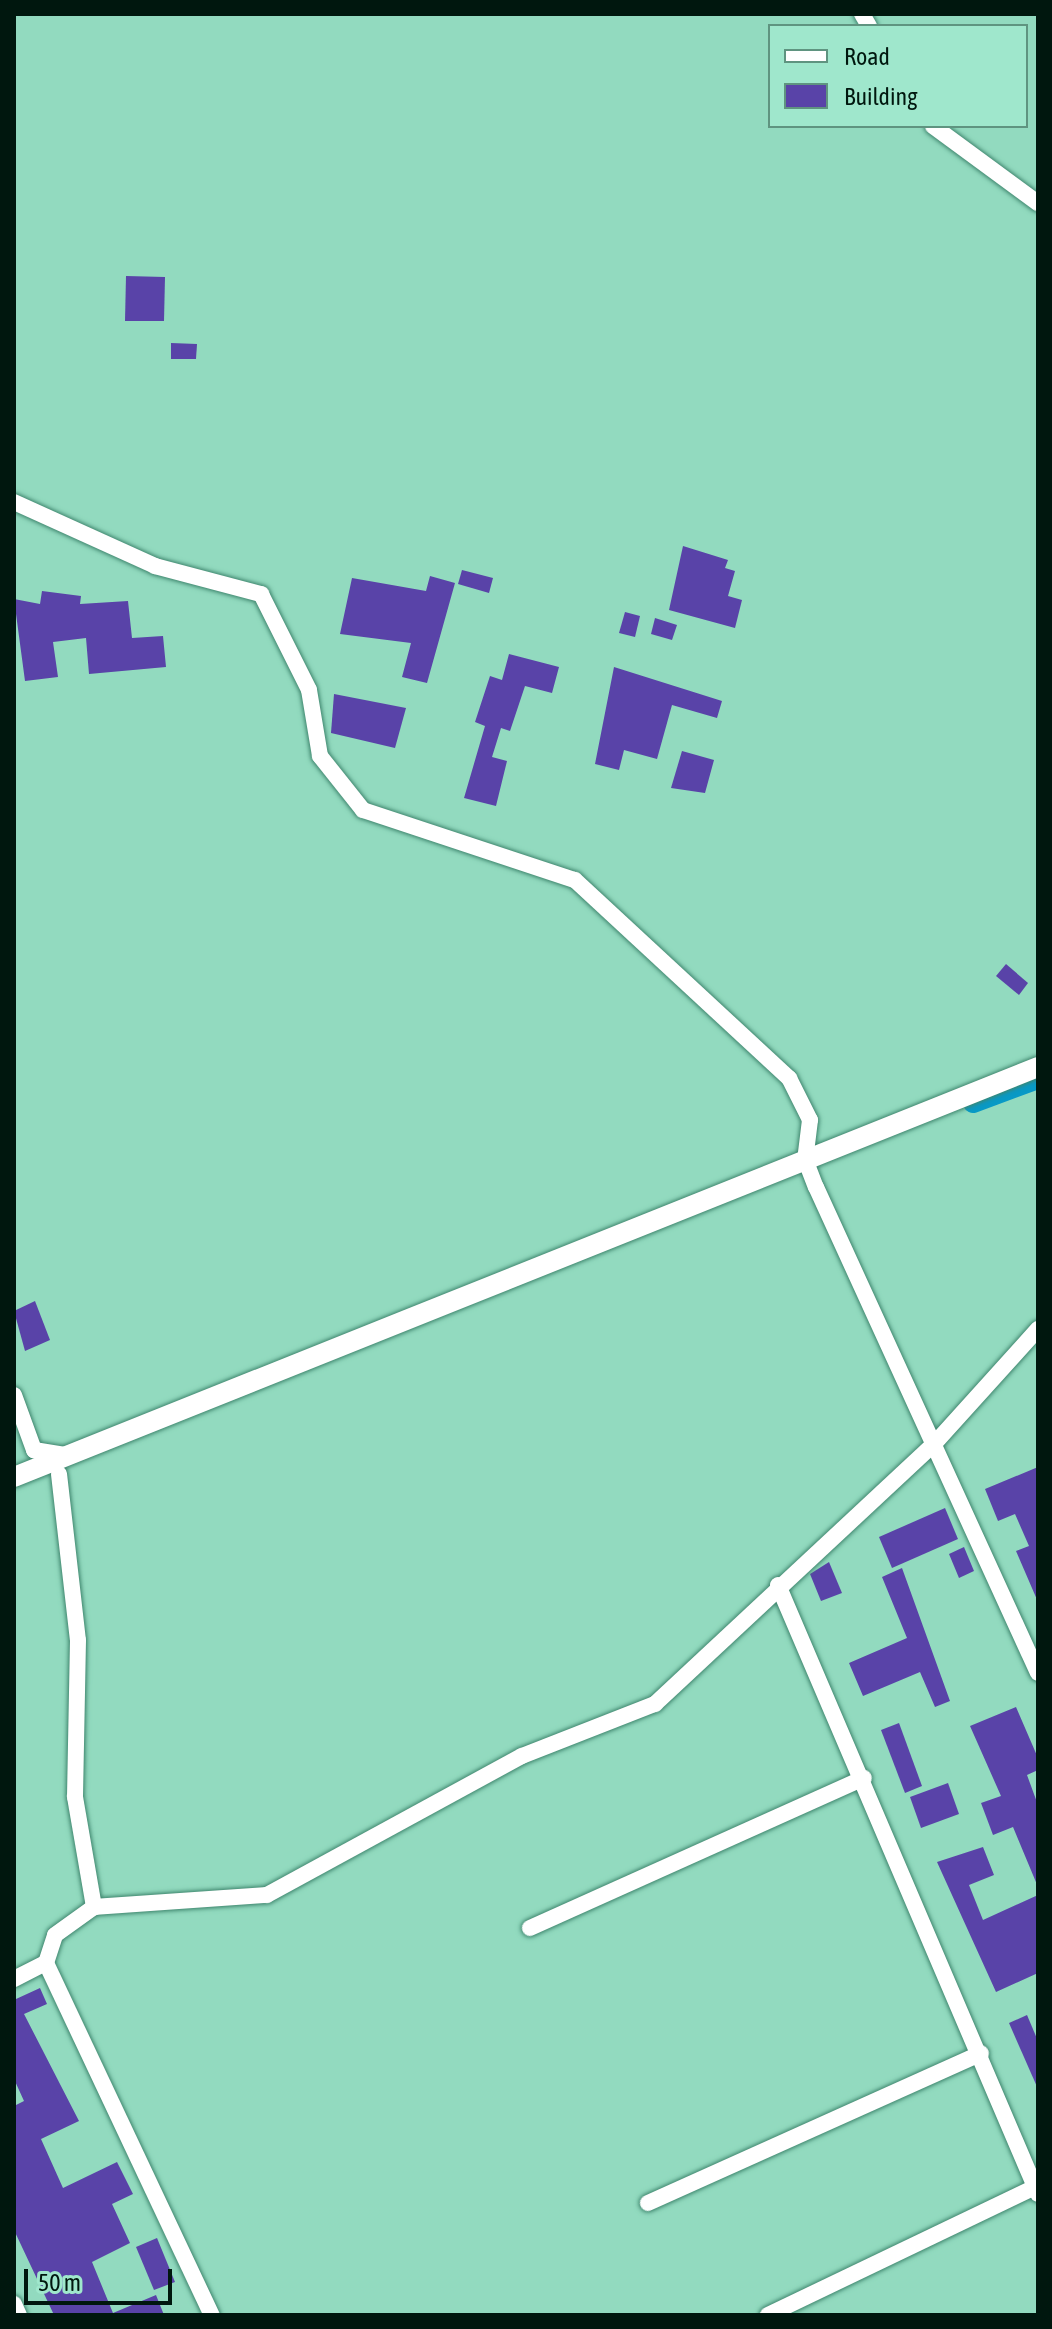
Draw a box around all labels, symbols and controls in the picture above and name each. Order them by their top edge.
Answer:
legend [768,24,1028,128]
text: Road [844,43,890,70]
text: Building [844,83,917,110]
scale bar [28,2253,176,2303]
text: 50 m [38,2269,81,2296]

